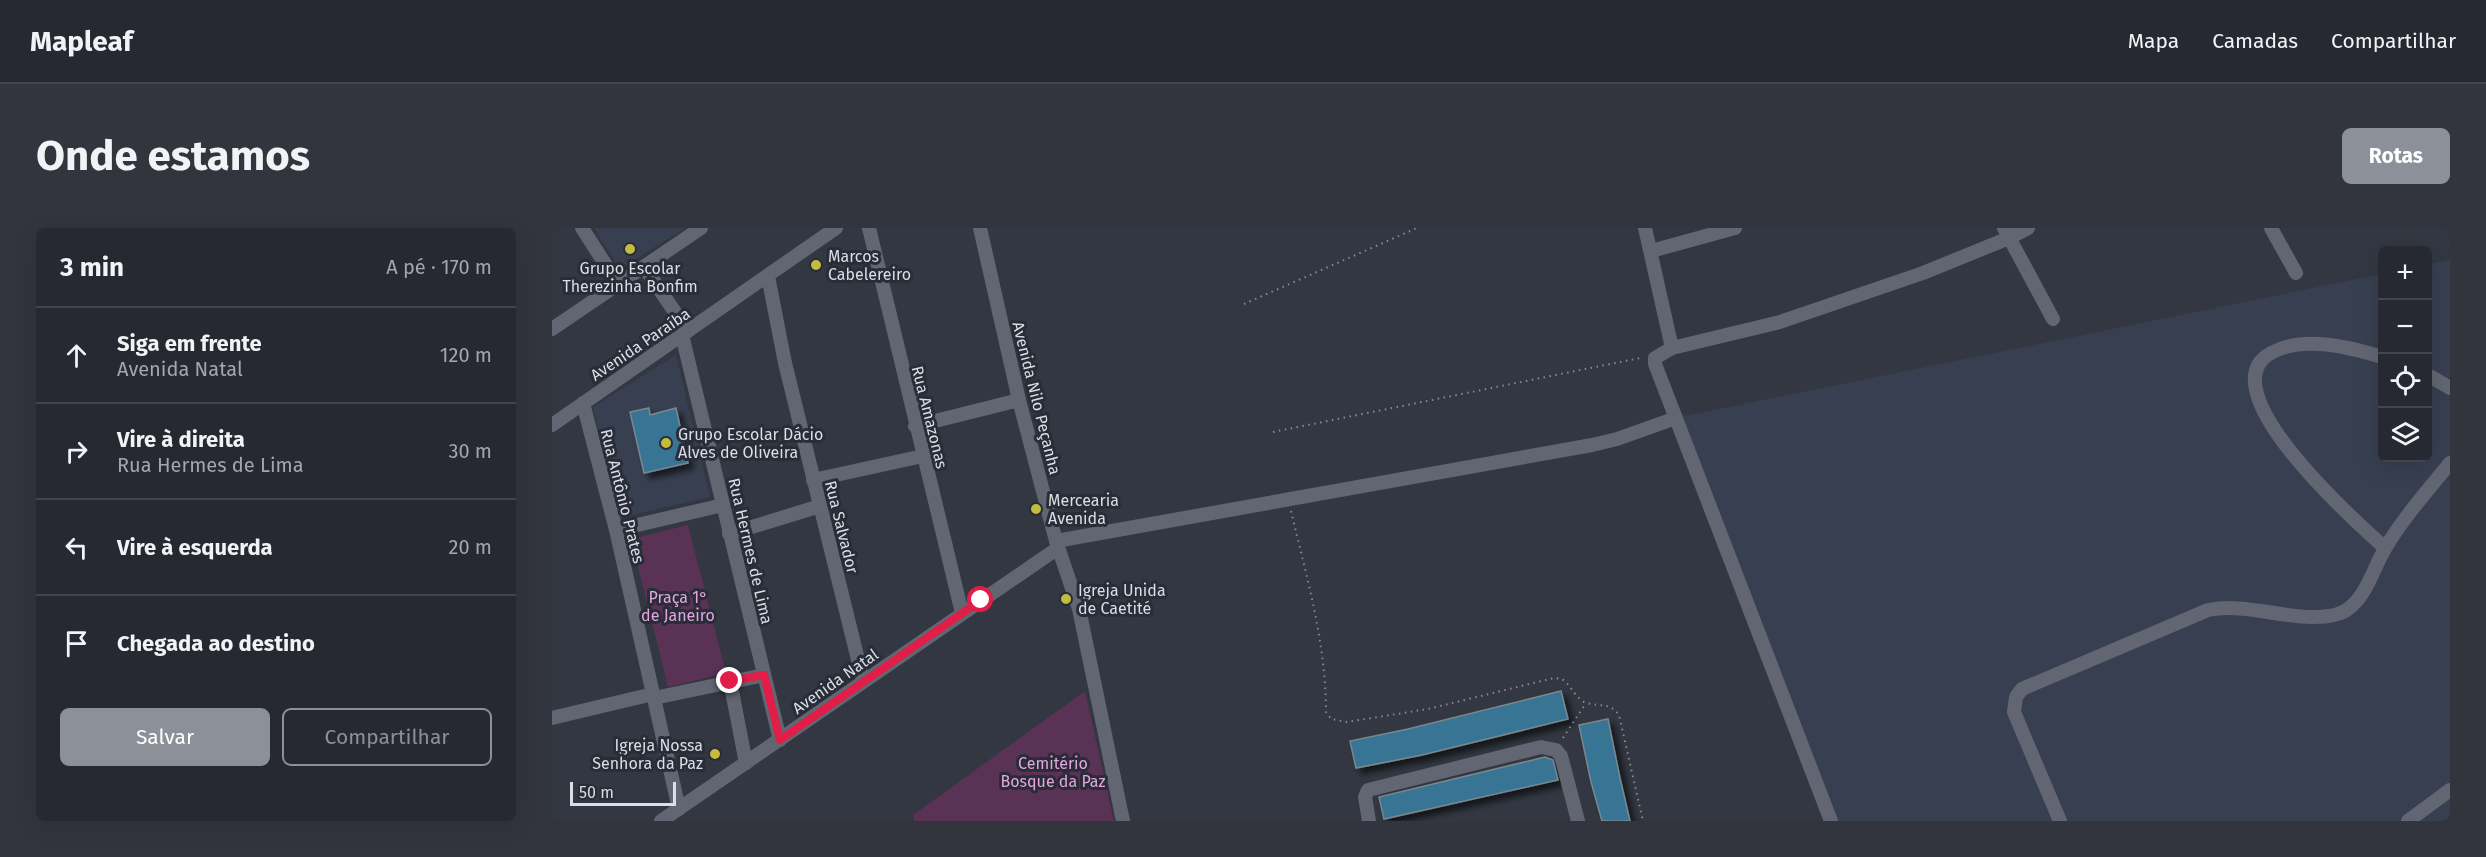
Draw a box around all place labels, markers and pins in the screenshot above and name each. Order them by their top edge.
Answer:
marker: Grupo Escolar Therezinha Bonfim [623,242,637,256]
place label: Marcos Cabelereiro [828,247,911,284]
marker: Marcos Cabelereiro [809,258,823,272]
place label: Grupo Escolar Therezinha Bonfim [562,259,698,296]
place label: Grupo Escolar Dácio Alves de Oliveira [678,425,823,462]
marker: Grupo Escolar Dácio Alves de Oliveira [659,436,673,450]
place label: Mercearia Avenida [1048,491,1119,528]
marker: Mercearia Avenida [1029,502,1043,516]
place label: Igreja Unida de Caetité [1078,581,1166,618]
marker: Igreja Unida de Caetité [1059,592,1073,606]
place label: Igreja Nossa Senhora da Paz [592,736,703,773]
marker: Igreja Nossa Senhora da Paz [708,747,722,761]

